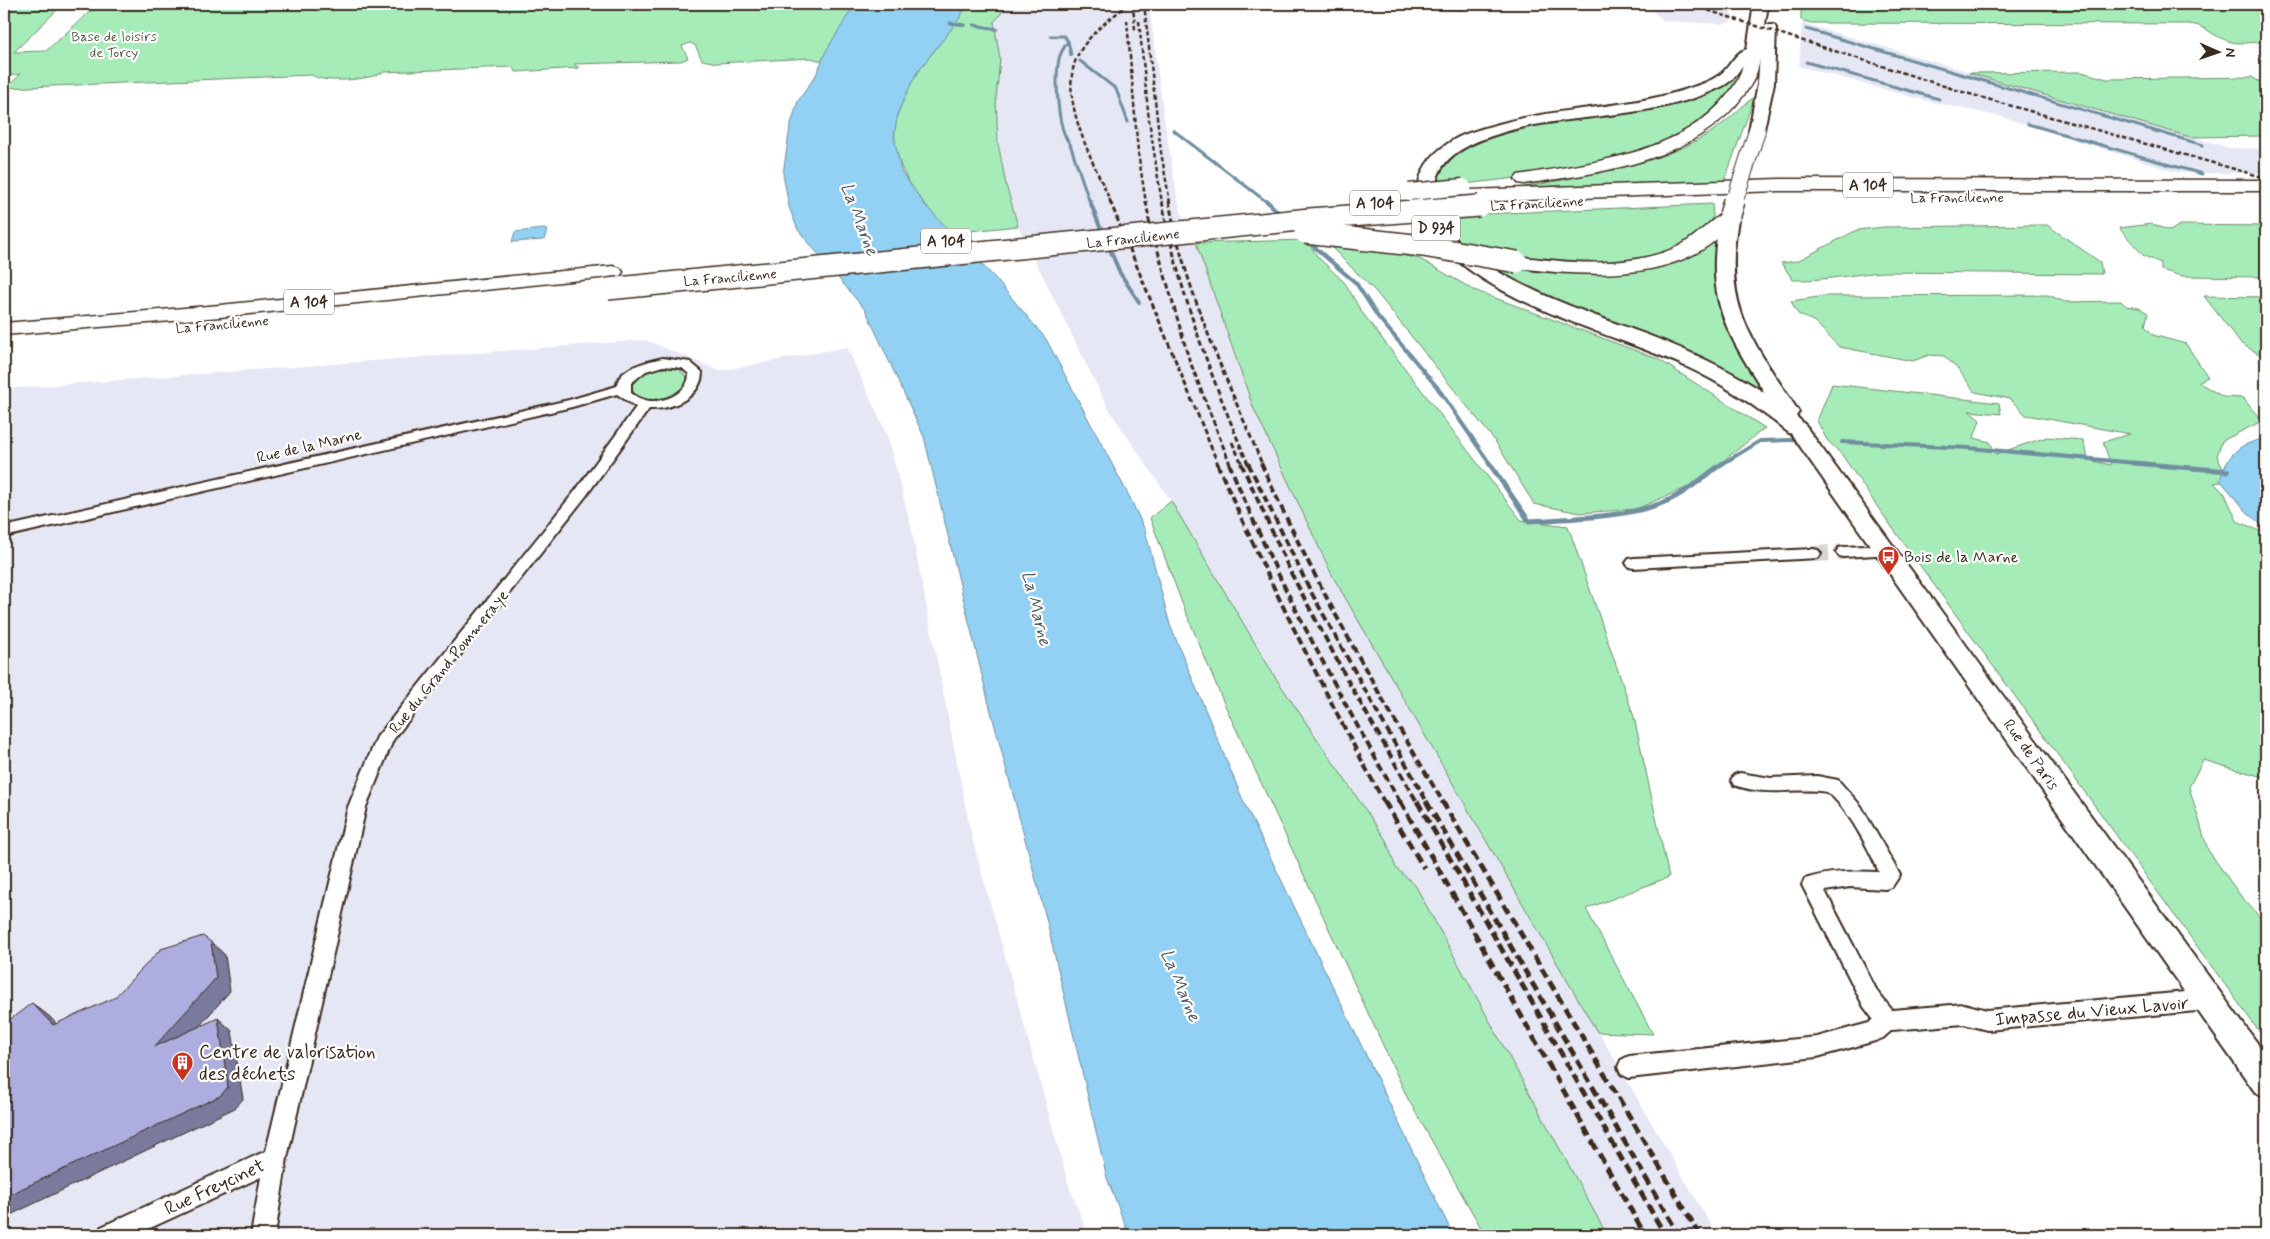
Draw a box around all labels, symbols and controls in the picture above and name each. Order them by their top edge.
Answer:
park label: Base de loisirs de Torcy [71,28,157,62]
north arrow [2192,28,2242,78]
text: N [2221,47,2239,57]
road number: A 104 [1843,172,1893,198]
water label: La Marne [834,179,884,260]
street label: La Francilienne [1910,189,2004,207]
road number: A 104 [1350,190,1400,216]
street label: La Francilienne [1490,193,1584,215]
road number: D 934 [1412,216,1460,240]
street label: La Francilienne [1086,225,1181,253]
road number: A 104 [921,228,971,254]
street label: La Francilienne [683,265,777,291]
road number: A 104 [284,290,334,314]
street label: La Francilienne [175,312,269,338]
street label: Rue de la Marne [255,424,364,469]
bus stop icon: Bois de la Marne [1876,544,1900,575]
place label: Bois de la Marne [1904,547,2019,568]
water label: La Marne [1015,568,1057,649]
street label: Rue du Grand Pommeraye [385,585,514,738]
street label: Rue de Paris [1998,715,2064,795]
water label: La Marne [1154,946,1206,1026]
street label: Impasse du Vieux Lavoir [1994,991,2190,1032]
place label: Centre de valorisation des déchets [199,1040,376,1087]
building icon: Centre de valorisation des déchets [171,1050,195,1081]
street label: Rue Freycinet [160,1153,269,1222]

